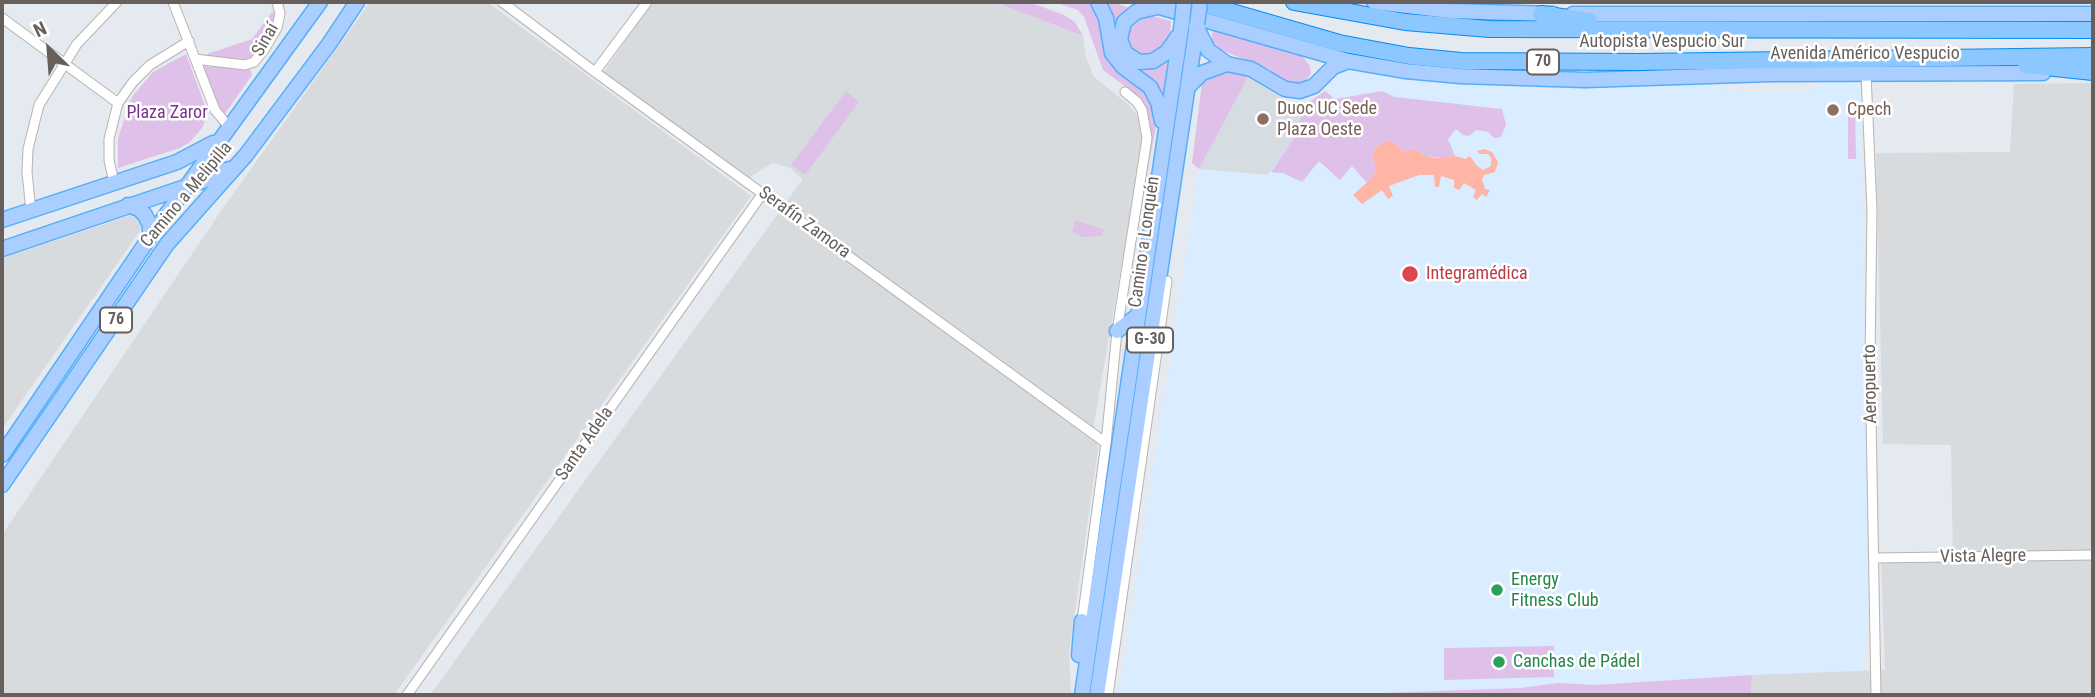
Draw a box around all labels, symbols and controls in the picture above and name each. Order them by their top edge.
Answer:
north arrow [14,14,84,84]
text: N [30,17,50,42]
street label: Sinaí [248,19,284,61]
street label: Autopista Vespucio Sur [1579,31,1745,53]
street label: Avenida Américo Vespucio [1770,43,1960,65]
road number: 70 [1527,50,1559,74]
place label: Duoc UC Sede Plaza Oeste [1277,98,1377,140]
place label: Cpech [1847,99,1892,121]
park label: Plaza Zaror [126,102,208,124]
marker: Cpech [1825,102,1841,118]
marker: Duoc UC Sede Plaza Oeste [1255,111,1271,127]
street label: Camino a Melipilla [137,138,237,252]
street label: Camino a Lonquén [1125,175,1165,309]
street label: Serafín Zamora [754,182,854,264]
place label: Integramédica [1426,263,1528,285]
marker: Integramédica [1400,264,1420,284]
road number: 76 [100,308,132,332]
road number: G-30 [1127,328,1173,352]
street label: Aeropuerto [1860,344,1882,424]
street label: Santa Adela [552,403,618,485]
street label: Vista Alegre [1940,545,2026,569]
place label: Energy Fitness Club [1511,569,1599,612]
marker: Energy Fitness Club [1489,582,1505,598]
place label: Canchas de Pádel [1513,651,1640,673]
marker: Canchas de Pádel [1491,654,1507,670]

